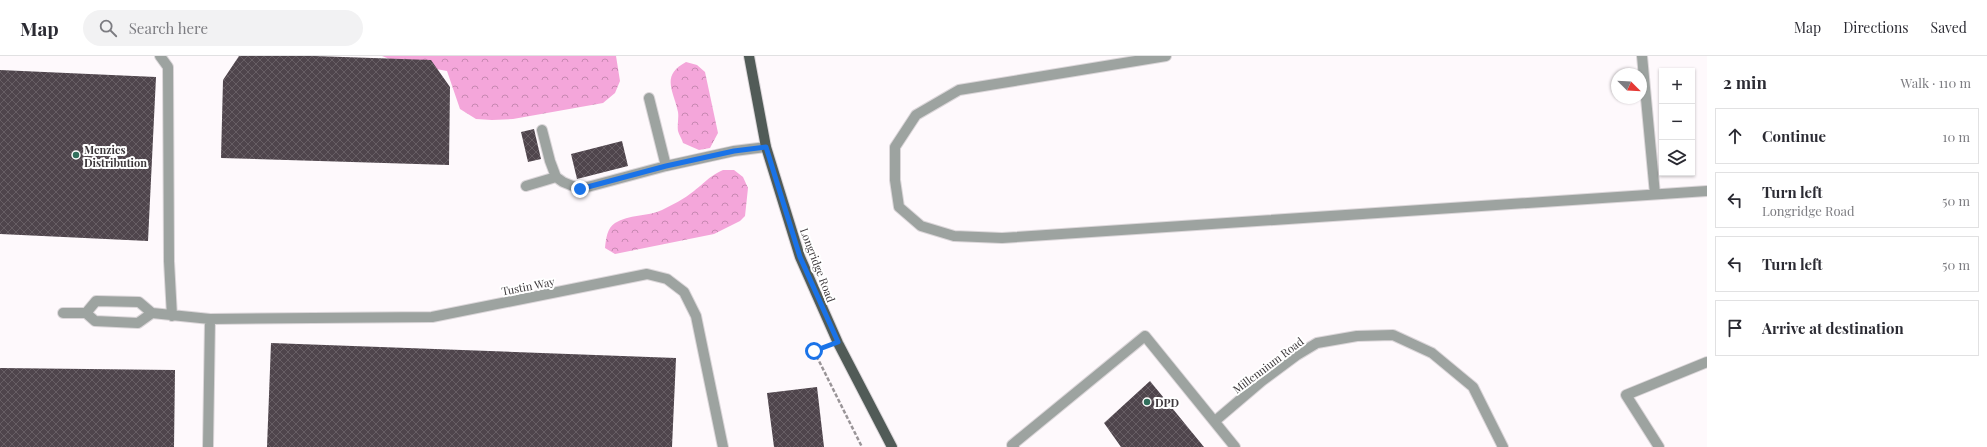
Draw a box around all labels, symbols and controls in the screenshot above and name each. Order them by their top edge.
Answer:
search box [83,10,363,46]
text: Map [20,15,59,41]
icon: search [97,17,119,39]
text: Search here [129,18,208,38]
text: Map [1794,18,1821,37]
text: Directions [1843,18,1909,37]
text: Saved [1931,18,1967,37]
north arrow [1611,68,1647,104]
map controls [1659,68,1695,176]
button: + [1659,68,1695,104]
text: 2 min [1723,71,1767,93]
text: Walk · 110 m [1901,74,1971,91]
button: − [1659,104,1695,140]
icon: ahead [1724,125,1746,147]
text: Continue [1762,126,1826,146]
text: 10 m [1943,128,1970,145]
button: layers [1659,140,1695,176]
place label: Menzies Distribution [84,142,147,170]
marker: Menzies Distribution [71,150,81,160]
route end [571,180,589,198]
text: Turn left [1762,182,1823,202]
icon: left [1724,189,1746,211]
text: 50 m [1942,192,1970,209]
text: Longridge Road [1762,202,1855,219]
street label: Longridge Road [797,226,839,305]
icon: left [1724,253,1746,275]
text: Turn left [1762,254,1823,274]
text: 50 m [1942,256,1970,273]
street label: Tustin Way [500,273,556,298]
icon: arrive [1724,317,1746,339]
text: Arrive at destination [1762,318,1904,338]
street label: Millennium Road [1230,333,1307,397]
route start [805,342,823,360]
place label: DPD [1155,395,1179,410]
marker: DPD [1142,397,1152,407]

